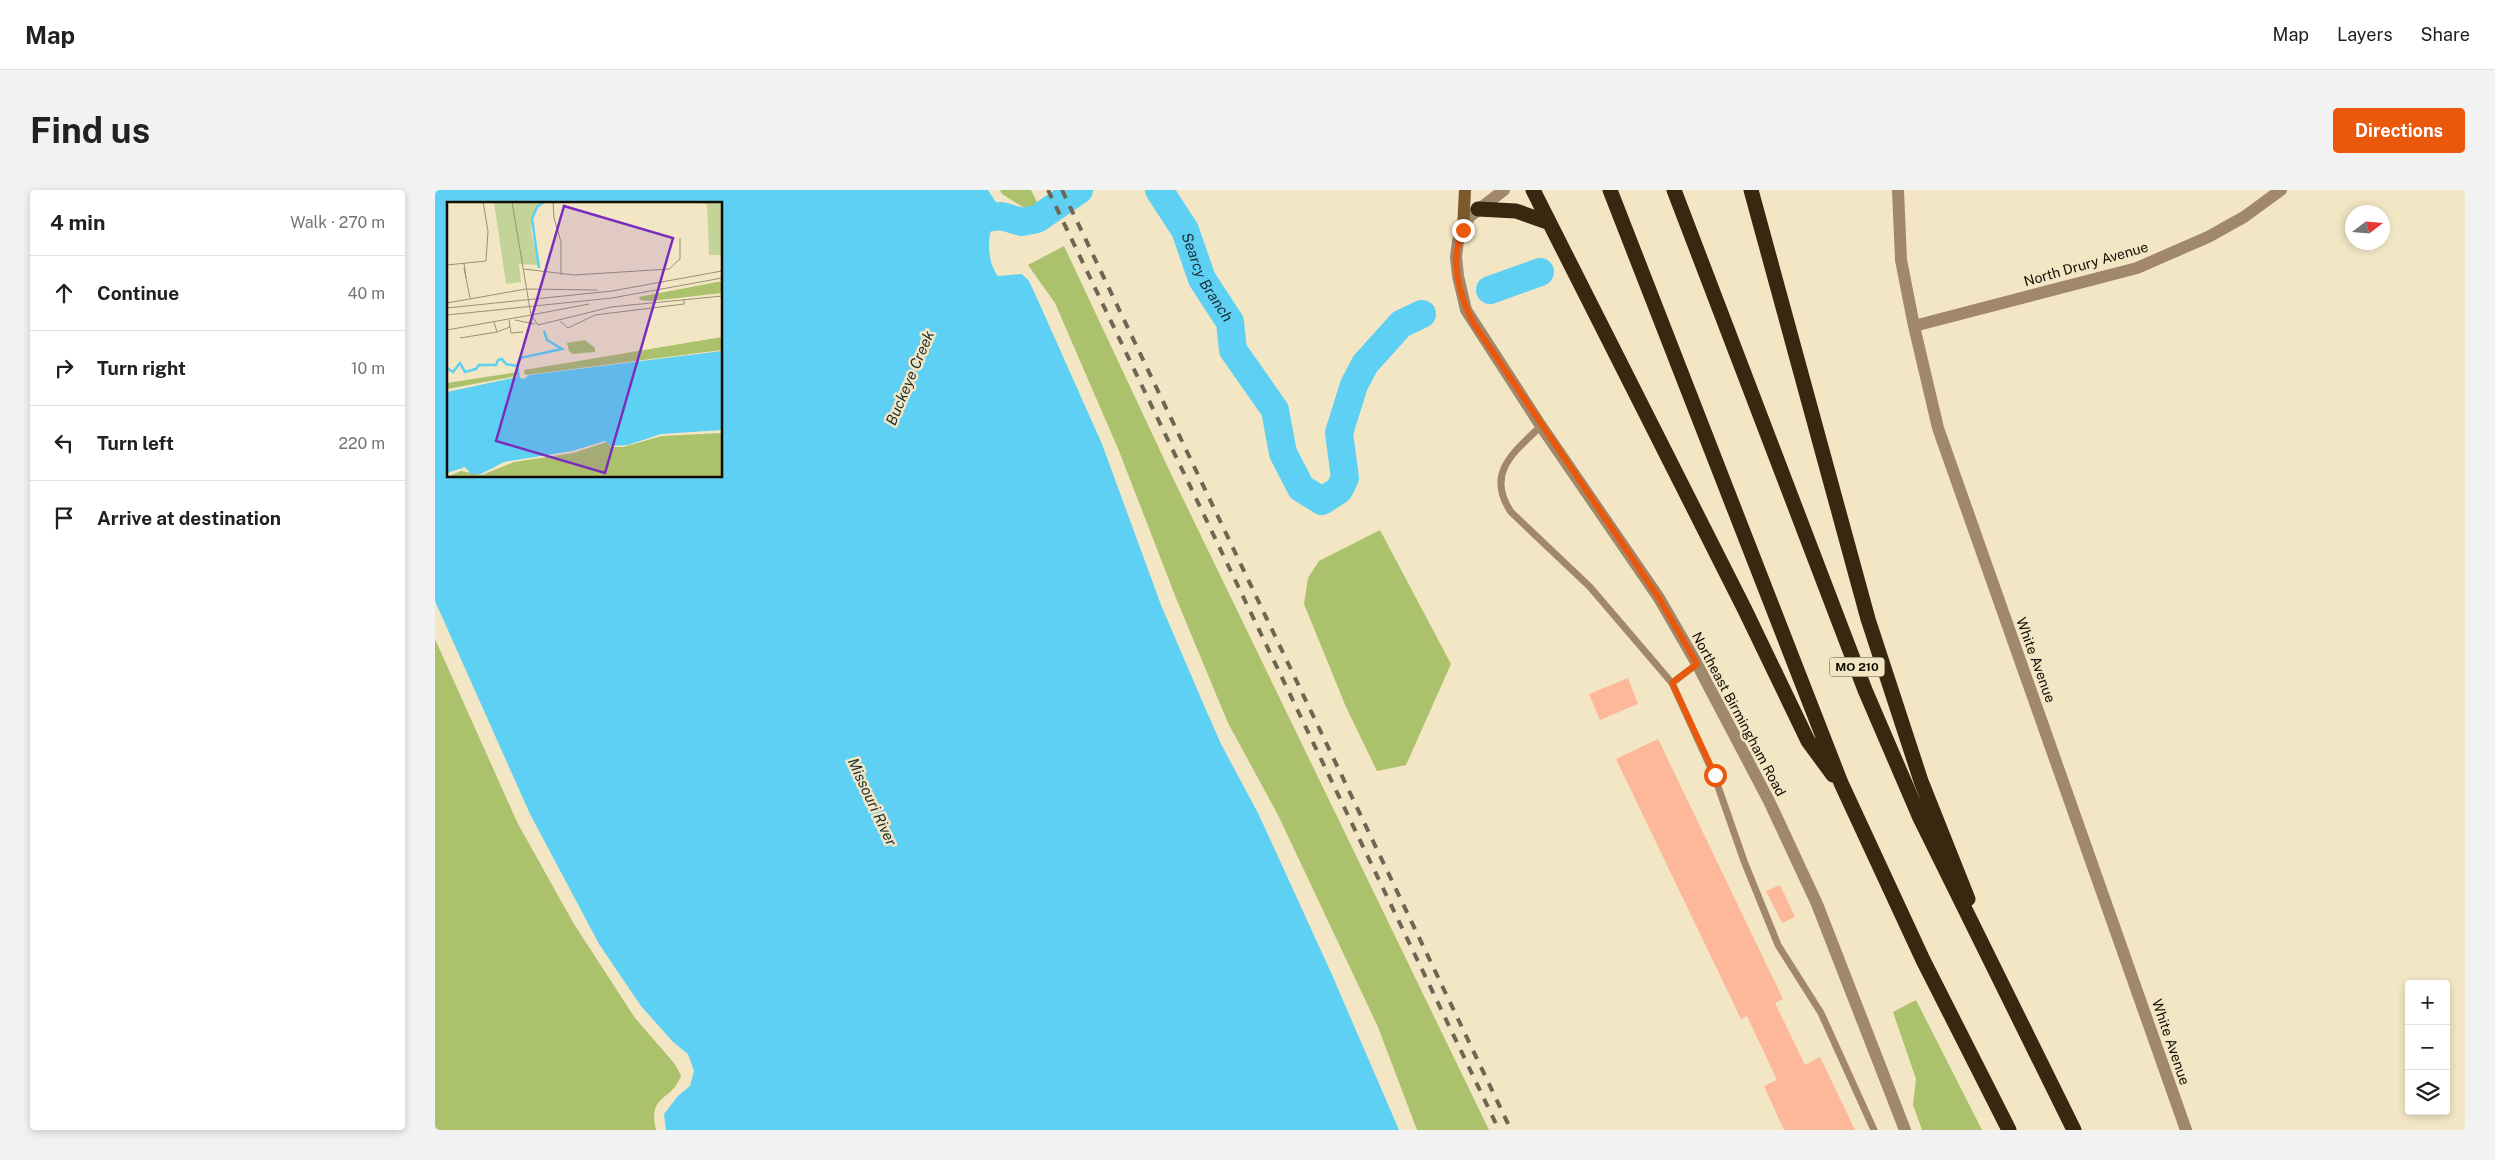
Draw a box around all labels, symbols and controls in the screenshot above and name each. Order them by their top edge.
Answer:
text: Map [25,21,75,49]
text: Map [2273,24,2309,45]
text: Layers [2337,24,2393,45]
text: Share [2421,24,2470,45]
button: Directions [2333,108,2465,153]
text: Find us [30,110,150,151]
inset map [447,202,723,478]
north arrow [2345,205,2390,250]
text: 4 min [50,210,105,235]
text: Walk · 270 m [290,213,385,232]
route end [1452,219,1475,242]
water label: Searcy Branch [1179,230,1237,325]
street label: North Drury Avenue [2022,239,2150,289]
icon: ahead [50,279,78,307]
text: Continue [97,282,179,304]
text: 40 m [347,284,385,303]
water label: Buckeye Creek [882,327,937,428]
icon: right [50,354,78,382]
text: Turn right [97,357,186,379]
text: 10 m [351,359,385,378]
icon: left [50,429,78,457]
text: Turn left [97,432,174,454]
text: 220 m [338,434,385,453]
icon: arrive [50,504,78,532]
text: Arrive at destination [97,507,281,529]
street label: White Avenue [2013,615,2059,705]
street label: Northeast Birmingham Road [1689,629,1789,799]
road number: MO 210 [1829,658,1885,677]
water label: Missouri River [845,755,900,849]
route start [1704,764,1727,787]
map controls [2405,980,2450,1115]
button: + [2405,980,2450,1025]
street label: White Avenue [2149,997,2193,1087]
button: − [2405,1025,2450,1070]
button: layers [2405,1070,2450,1115]

